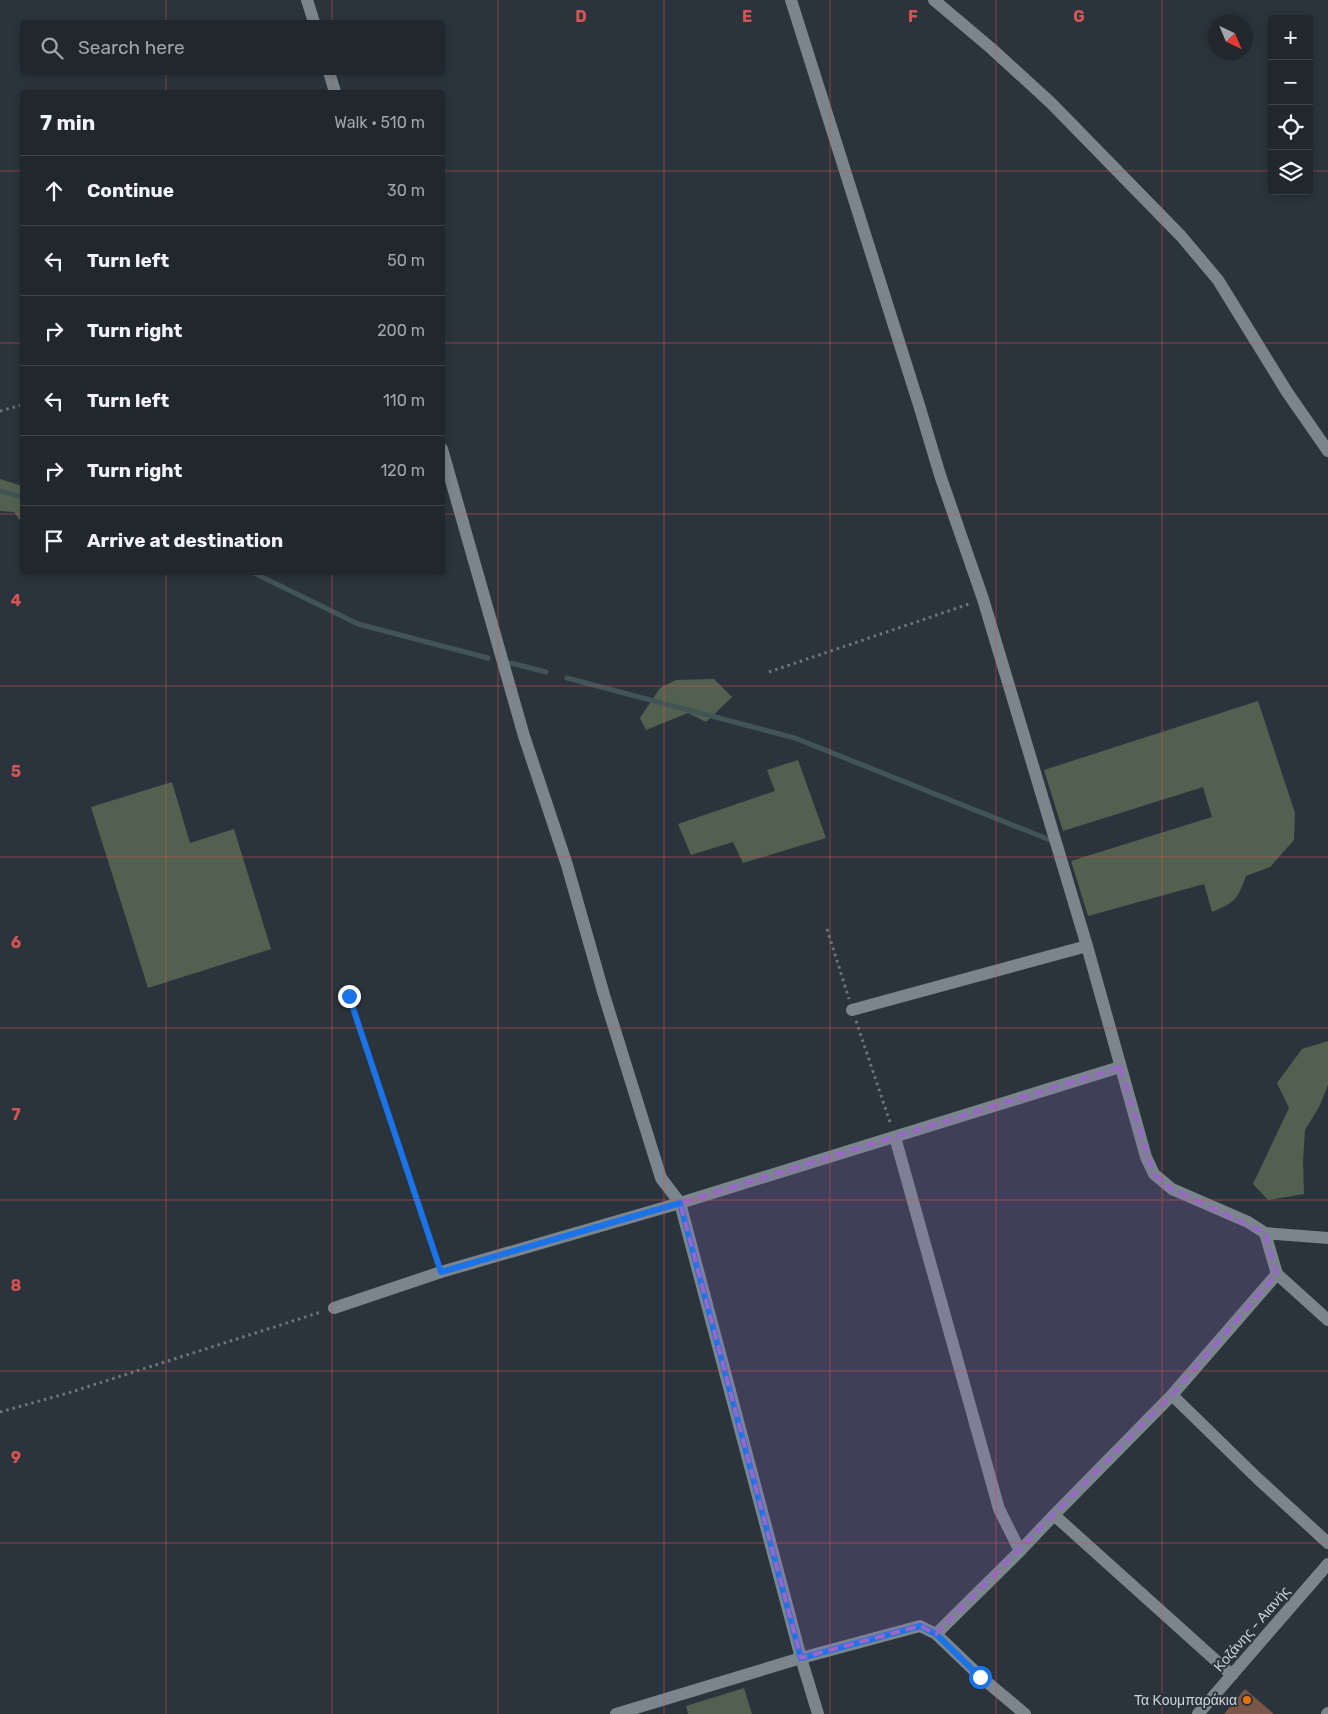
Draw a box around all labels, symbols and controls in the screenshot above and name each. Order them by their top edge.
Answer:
text: D [575,7,587,26]
text: E [742,7,752,26]
text: F [908,7,918,26]
text: G [1073,7,1085,26]
north arrow [1208,15,1253,60]
map controls [1268,15,1313,195]
button: + [1268,15,1313,60]
search box [20,20,445,75]
icon: search [38,34,66,62]
text: Search here [78,36,185,59]
button: − [1268,60,1313,105]
button: locate [1268,105,1313,150]
text: 7 min [40,110,95,135]
text: Walk · 510 m [334,113,425,132]
button: layers [1268,150,1313,195]
icon: ahead [40,177,68,205]
text: Continue [87,179,174,202]
text: 30 m [387,181,425,200]
icon: left [40,247,68,275]
text: Turn left [87,249,169,272]
text: 50 m [387,251,425,270]
icon: right [40,317,68,345]
text: Turn right [87,319,182,342]
text: 200 m [377,321,425,340]
icon: left [40,387,68,415]
text: Turn left [87,389,169,412]
text: 110 m [383,391,425,410]
icon: right [40,457,68,485]
text: Turn right [87,459,182,482]
text: 120 m [380,461,425,480]
icon: arrive [40,527,68,555]
text: Arrive at destination [87,529,283,552]
text: 4 [11,591,22,610]
text: 5 [11,762,21,781]
text: 6 [11,933,21,952]
route end [338,985,361,1008]
text: 7 [11,1105,21,1124]
text: 8 [11,1276,22,1295]
text: 9 [11,1448,21,1467]
street label: Κοζάνης - Αιανής [1210,1583,1294,1675]
route start [969,1666,992,1689]
place label: Τα Κουμπαράκια [1134,1692,1237,1709]
marker: Τα Κουμπαράκια [1241,1694,1253,1706]

